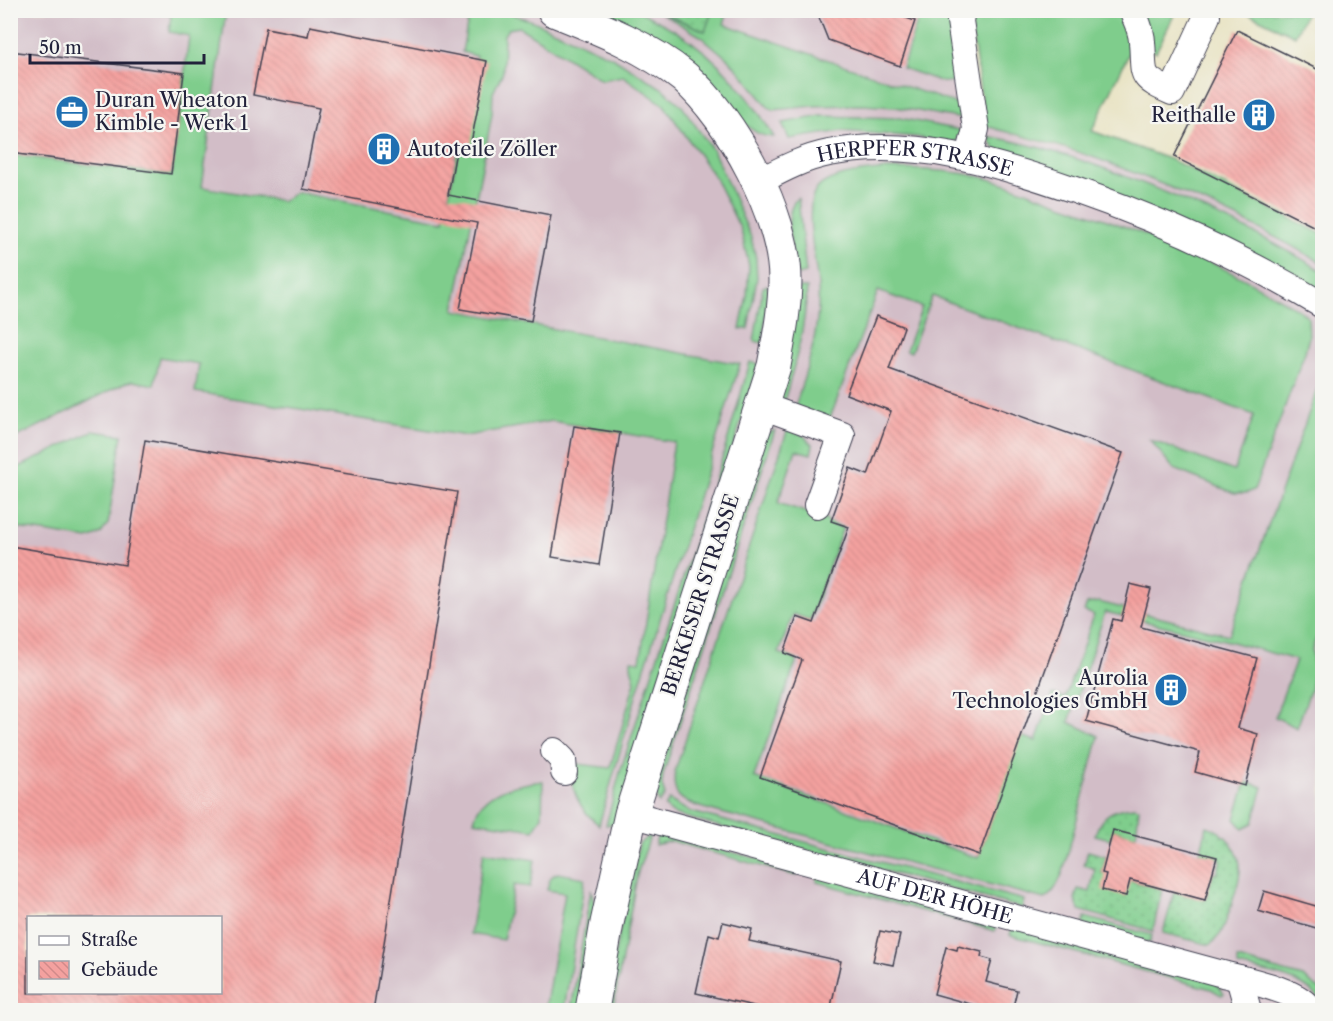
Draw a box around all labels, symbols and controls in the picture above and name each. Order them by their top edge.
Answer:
scale bar [30,27,204,65]
text: 50 m [39,37,82,59]
place label: Duran Wheaton Kimble - Werk 1 [95,88,249,135]
office icon: Duran Wheaton Kimble - Werk 1 [54,94,90,130]
building icon: Reithalle [1241,97,1277,133]
place label: Reithalle [1151,103,1236,127]
building icon: Autoteile Zöller [366,131,402,167]
street label: HERPFER STRASSE [814,136,1016,181]
place label: Autoteile Zöller [406,137,558,161]
street label: BERKESER STRASSE [656,491,744,699]
place label: Aurolia Technologies GmbH [952,666,1148,713]
building icon: Aurolia Technologies GmbH [1153,672,1189,708]
street label: AUF DER HÖHE [854,863,1016,929]
legend [27,916,222,994]
text: Straße [81,929,138,951]
text: Gebäude [81,959,158,981]

